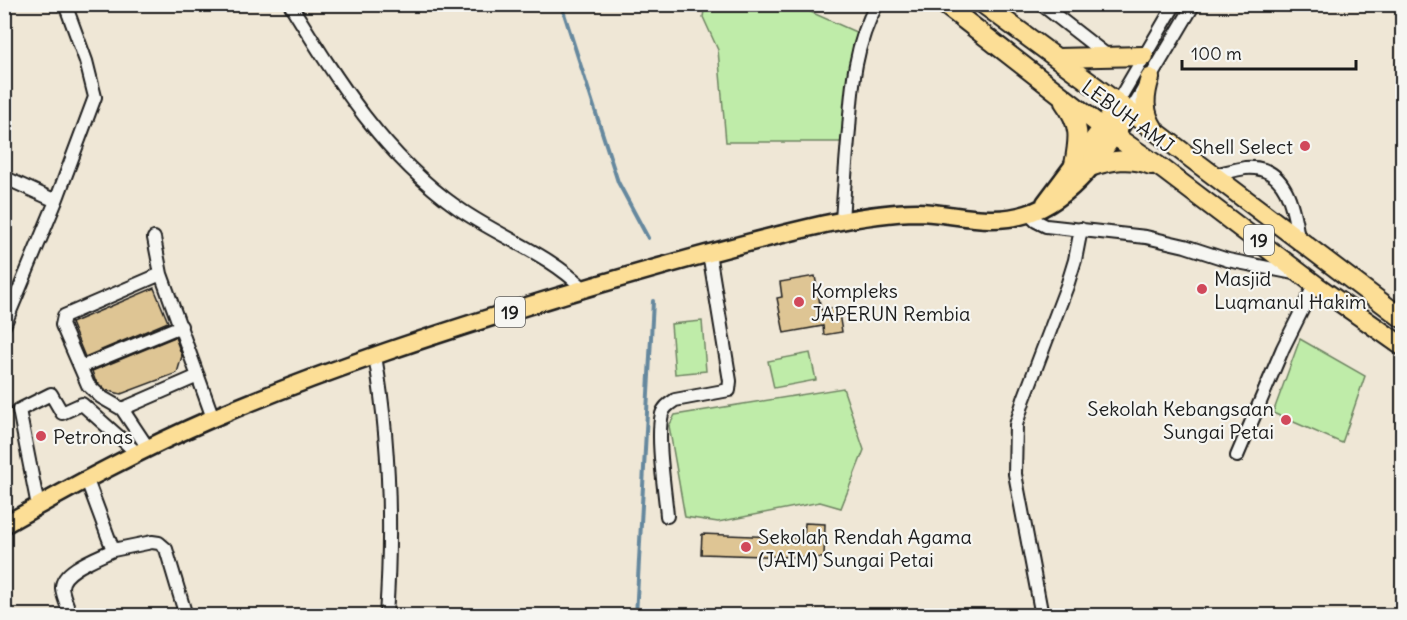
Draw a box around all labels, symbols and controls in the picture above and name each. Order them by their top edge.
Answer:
scale bar [1182,33,1356,71]
text: 100 m [1191,42,1242,65]
street label: LEBUH AMJ [1077,74,1179,158]
place label: Shell Select [1192,134,1293,159]
marker: Shell Select [1298,139,1312,153]
road number: 19 [1244,225,1274,255]
place label: Masjid Luqmanul Hakim [1214,266,1367,314]
place label: Kompleks JAPERUN Rembia [811,278,970,326]
marker: Masjid Luqmanul Hakim [1195,282,1209,296]
marker: Kompleks JAPERUN Rembia [792,295,806,309]
road number: 19 [495,297,525,327]
place label: Sekolah Kebangsaan Sungai Petai [1087,396,1274,444]
marker: Sekolah Kebangsaan Sungai Petai [1279,413,1293,427]
place label: Petronas [53,424,133,449]
marker: Petronas [34,429,48,443]
place label: Sekolah Rendah Agama (JAIM) Sungai Petai [758,524,972,572]
marker: Sekolah Rendah Agama (JAIM) Sungai Petai [739,540,753,554]

